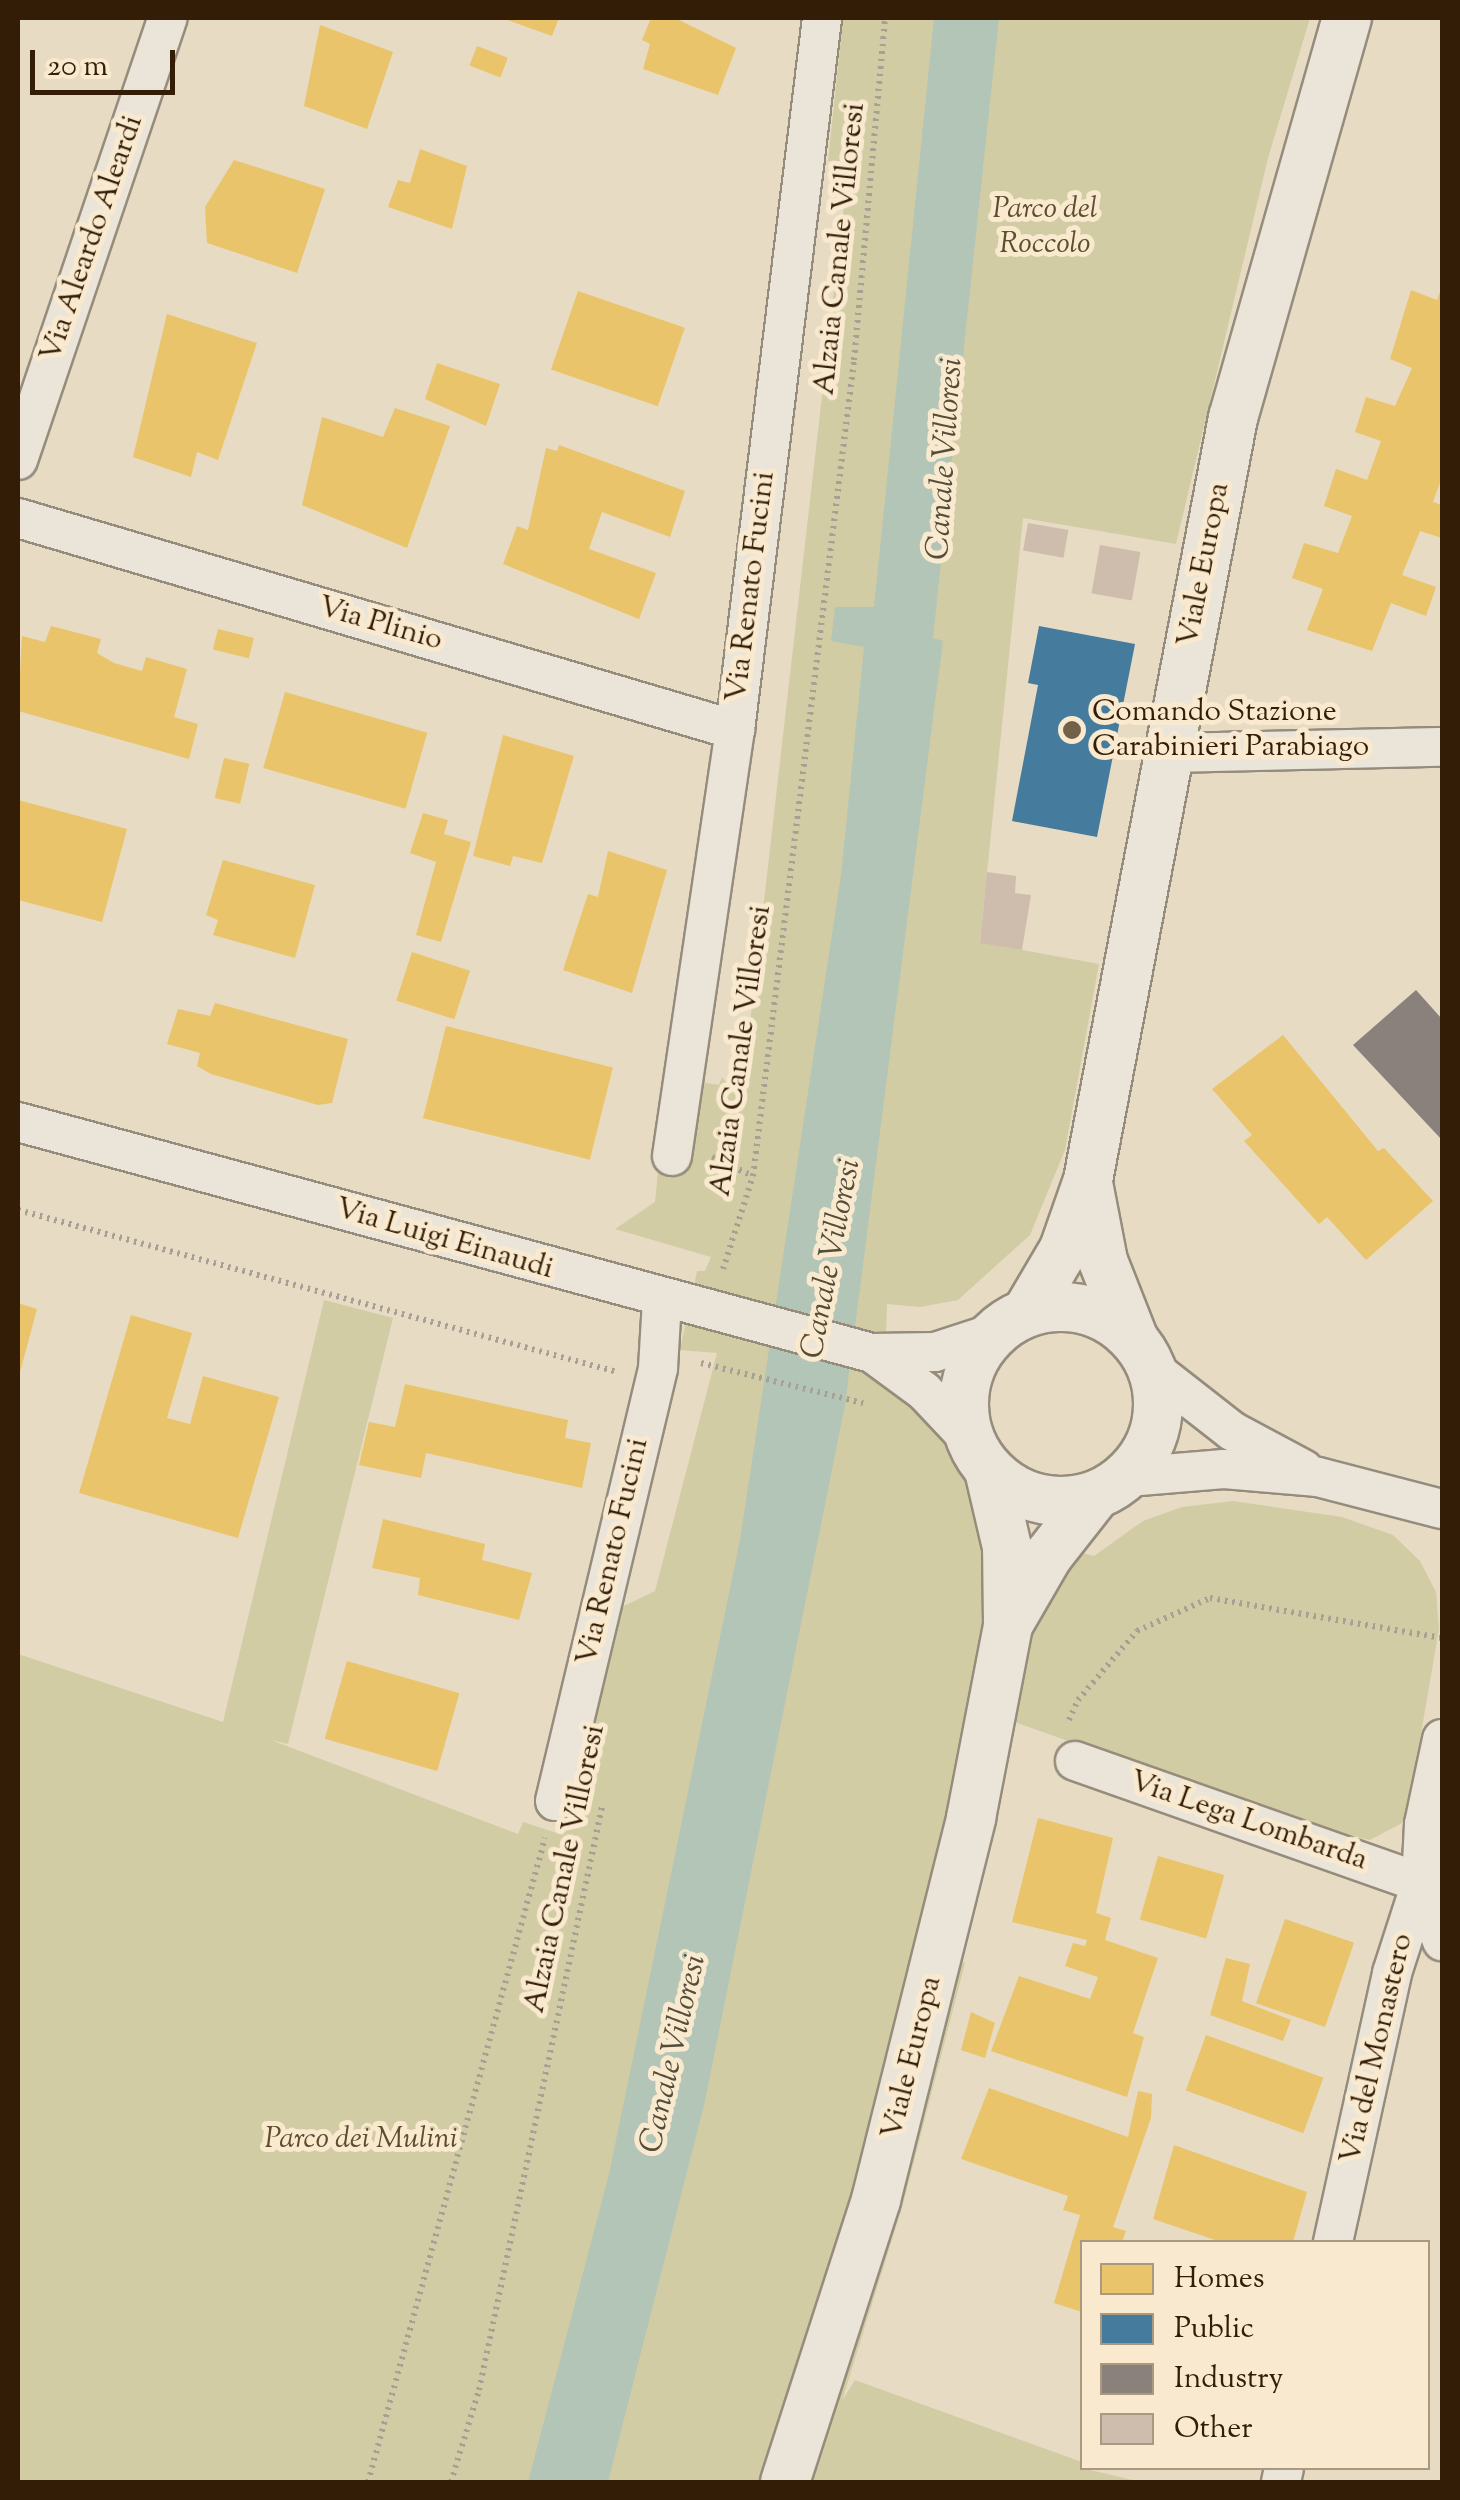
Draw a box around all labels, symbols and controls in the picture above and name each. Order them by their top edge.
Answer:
scale bar [35,30,180,92]
text: 20 m [47,46,108,89]
street label: Alzaia Canale Villoresi [808,101,874,397]
street label: Via Aleardo Aleardi [34,111,152,367]
park label: Parco del Roccolo [992,192,1098,262]
water label: Canale Villoresi [920,357,972,561]
street label: Via Renato Fucini [720,470,784,704]
street label: Viale Europa [1171,480,1239,650]
street label: Via Plinio [314,590,446,660]
place label: Comando Stazione Carabinieri Parabiago [1092,695,1369,766]
marker: Comando Stazione Carabinieri Parabiago [1061,719,1083,741]
street label: Alzaia Canale Villoresi [704,903,780,1199]
water label: Canale Villoresi [794,1156,870,1362]
street label: Via Luigi Einaudi [331,1192,557,1288]
street label: Via Renato Fucini [570,1435,658,1669]
street label: Alzaia Canale Villoresi [518,1722,614,2016]
street label: Via Lega Lombarda [1124,1764,1372,1880]
street label: Via del Monastero [1334,1930,1422,2168]
water label: Canale Villoresi [633,1951,715,2157]
street label: Viale Europa [875,1973,951,2143]
park label: Parco dei Mulini [264,2122,458,2158]
legend [1080,2240,1430,2470]
text: Homes [1174,2258,1264,2301]
text: Public [1174,2308,1254,2351]
text: Industry [1174,2358,1283,2401]
text: Other [1174,2408,1252,2451]

